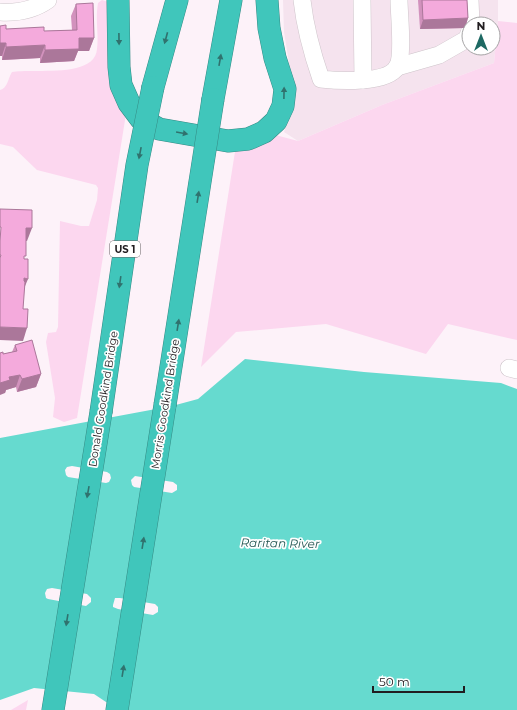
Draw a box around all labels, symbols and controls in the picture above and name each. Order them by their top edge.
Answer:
north arrow [461,16,501,56]
text: N [477,19,485,33]
one-way arrow [163,31,169,44]
one-way arrow [116,33,122,46]
one-way arrow [217,54,223,67]
one-way arrow [281,86,287,99]
one-way arrow [176,130,188,136]
one-way arrow [136,147,142,159]
one-way arrow [195,191,201,203]
road number: US 1 [110,241,140,257]
one-way arrow [117,276,123,288]
one-way arrow [175,319,181,332]
street label: Donald Goodkind Bridge [85,330,121,468]
street label: Morris Goodkind Bridge [148,338,182,470]
one-way arrow [85,486,91,498]
water label: Raritan River [240,535,320,551]
one-way arrow [140,537,146,549]
one-way arrow [64,614,70,626]
one-way arrow [120,665,126,678]
scale bar [373,668,464,694]
text: 50 m [379,674,410,689]

